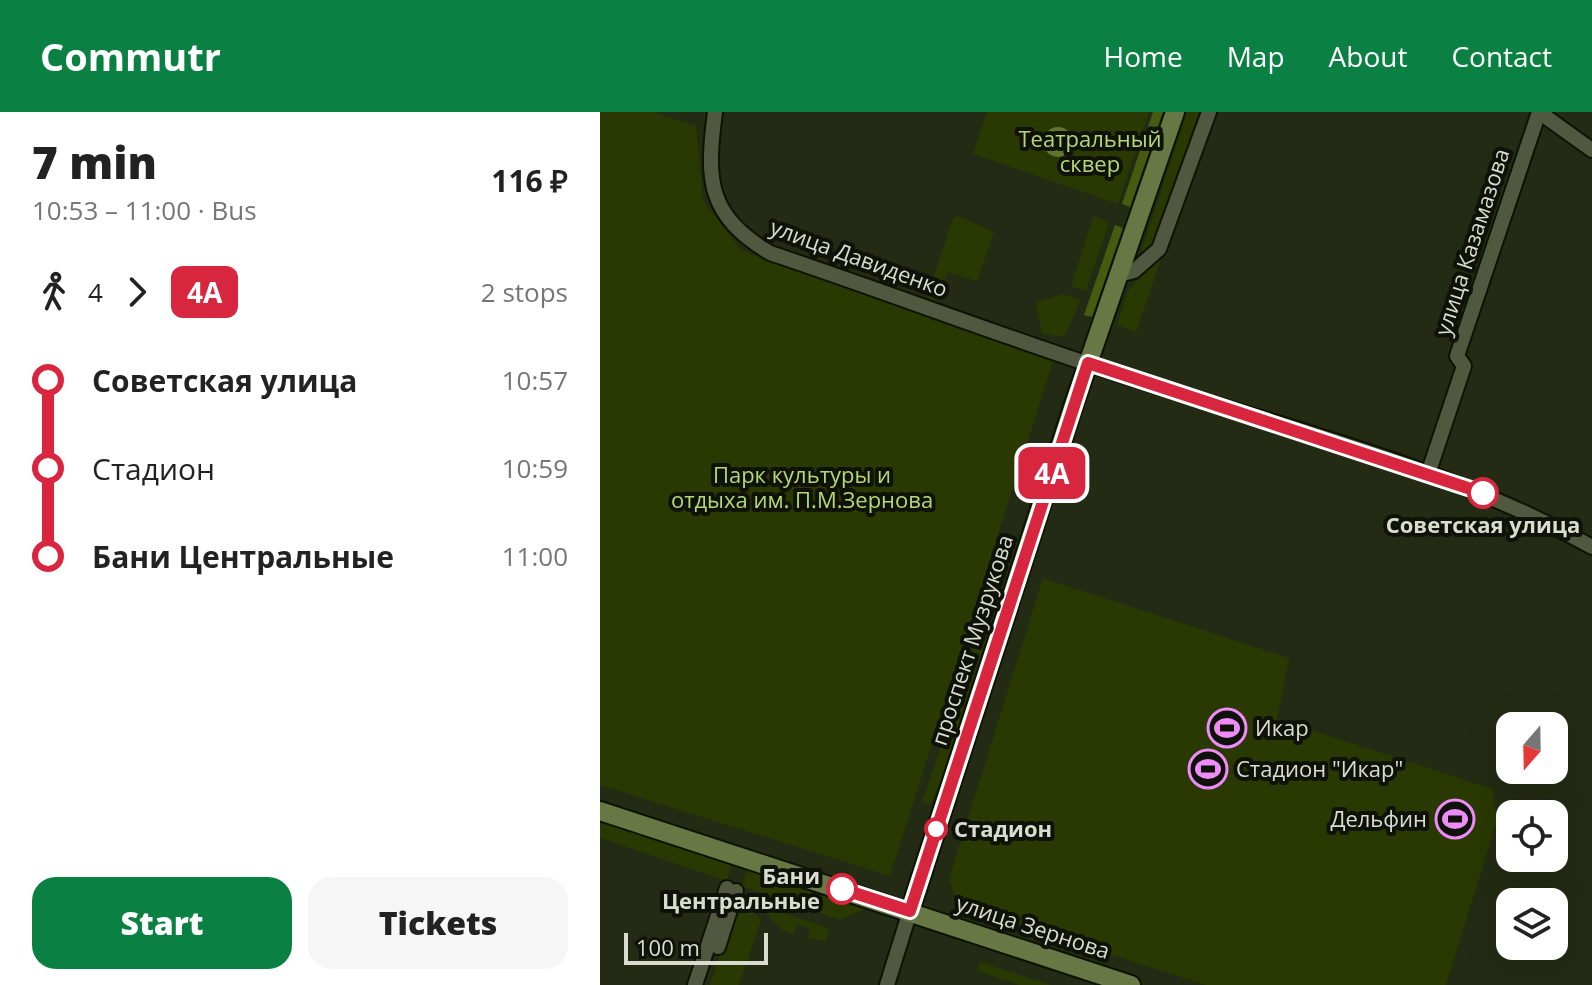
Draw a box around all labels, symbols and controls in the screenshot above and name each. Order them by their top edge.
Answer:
text: Commutr [40,30,221,82]
text: Home [1104,37,1183,75]
text: Map [1227,37,1285,75]
text: About [1329,37,1407,75]
text: Contact [1451,37,1552,75]
park label: Театральный сквер [1018,123,1162,178]
text: 7 min [32,132,157,192]
street label: улица Казамазова [1427,144,1515,339]
text: 116 ₽ [491,160,568,201]
text: 10:53 – 11:00 · Bus [32,192,257,228]
street label: улица Давиденко [766,211,952,303]
icon: walk [32,270,76,314]
icon: forward [115,270,159,314]
text: 4А [187,273,222,311]
text: 4 [88,274,103,310]
text: 2 stops [481,274,568,310]
text: Советская улица [92,360,357,401]
text: 10:57 [502,362,568,398]
line badge: 4А [1016,447,1088,499]
text: Стадион [92,448,215,489]
text: 10:59 [502,450,568,486]
text: 4А [1034,454,1070,492]
park label: Парк культуры и отдыха им. П.М.Зернова [671,459,933,514]
marker: Советская улица [1468,478,1498,508]
place label: Советская улица [1386,509,1580,539]
street label: проспект Музрукова [923,531,1019,749]
text: Бани Центральные [92,536,394,577]
text: 11:00 [502,538,568,574]
sports icon: Икар [1206,707,1248,749]
place label: Икар [1255,712,1309,742]
north arrow [1496,712,1568,784]
map controls [1496,712,1568,960]
sports icon: Стадион "Икар" [1187,748,1229,790]
place label: Стадион "Икар" [1236,753,1403,783]
sports icon: Дельфин [1434,798,1476,840]
button: locate [1496,800,1568,872]
place label: Дельфин [1330,803,1427,833]
place label: Стадион [954,813,1052,843]
marker: Стадион [925,818,947,840]
place label: Бани Центральные [662,860,820,915]
marker: Бани Центральные [827,874,857,904]
button: Start [32,877,292,969]
button: Tickets [308,877,568,969]
street label: улица Зернова [953,887,1114,965]
button: layers [1496,888,1568,960]
scale bar [624,929,768,965]
text: 100 m [636,932,700,962]

